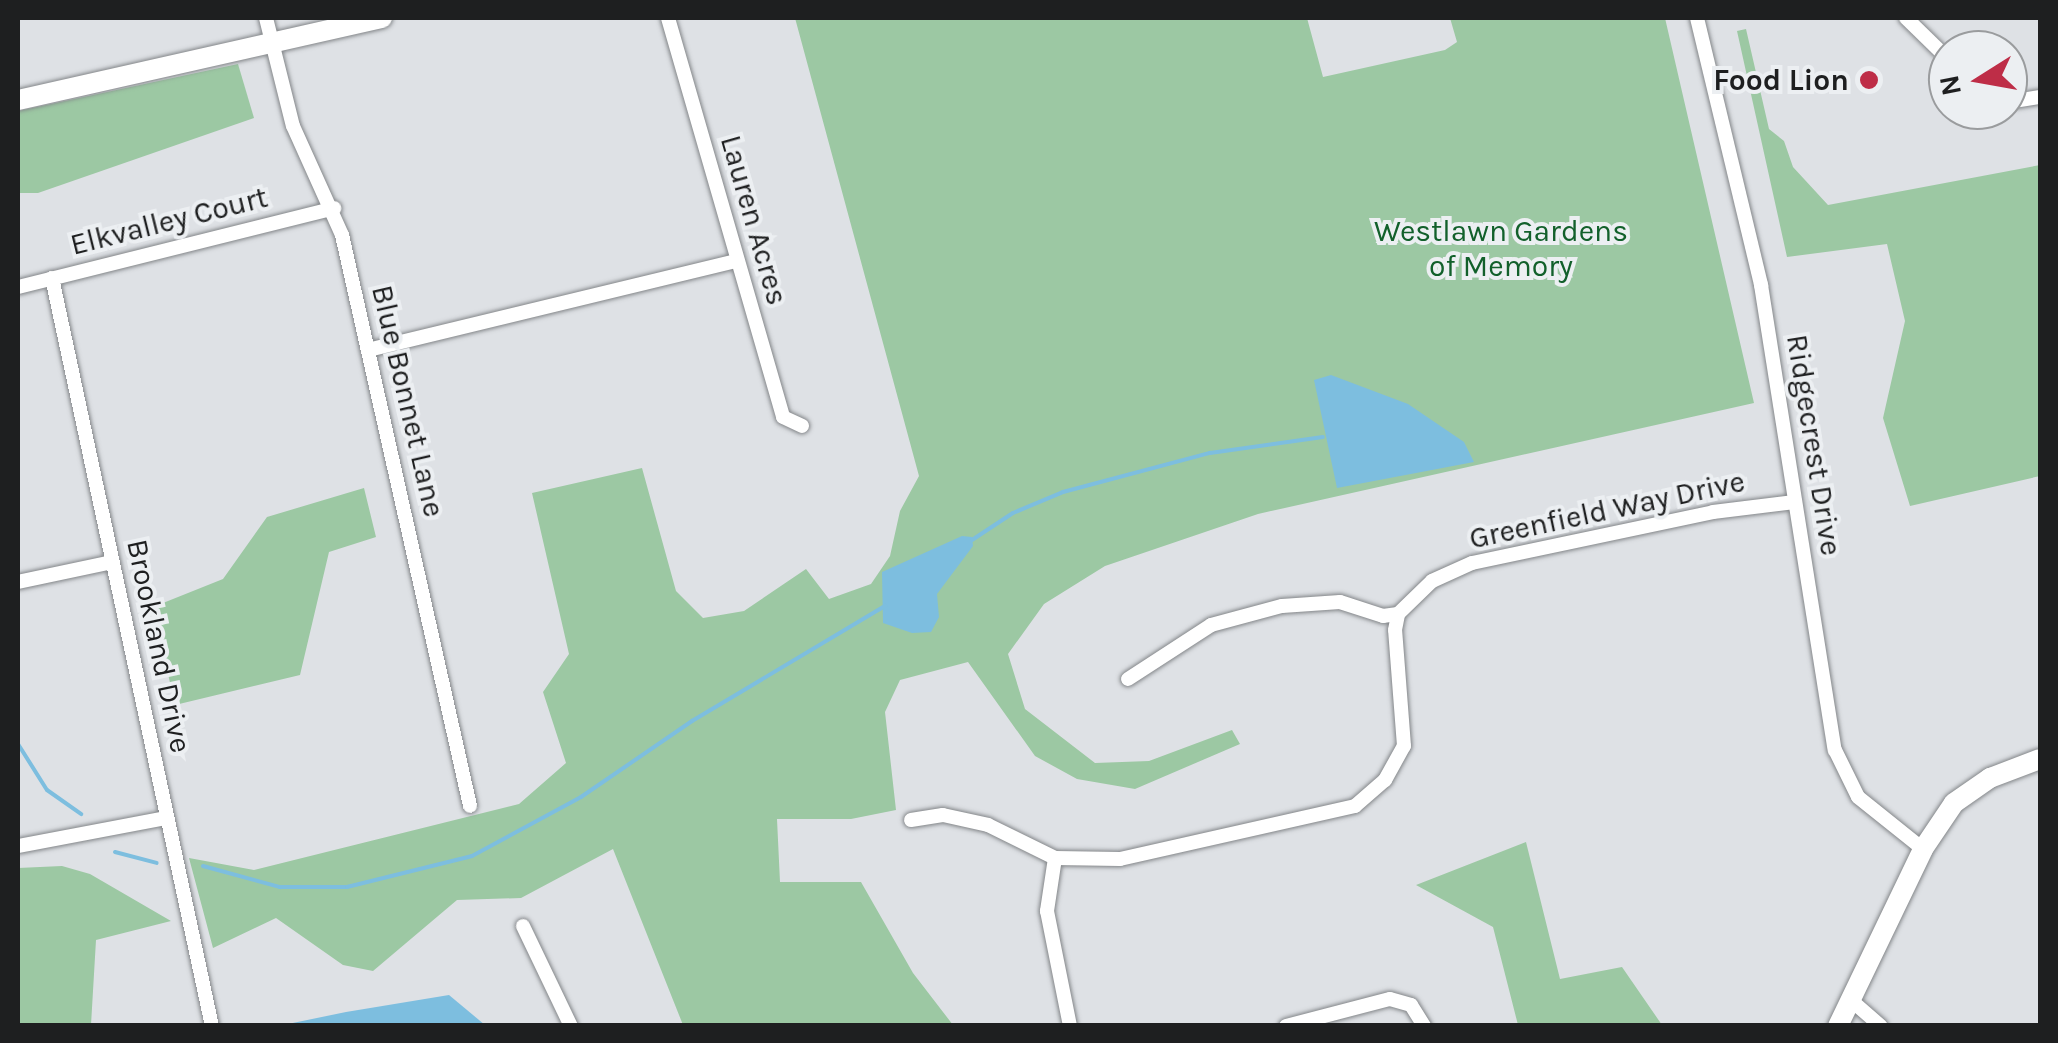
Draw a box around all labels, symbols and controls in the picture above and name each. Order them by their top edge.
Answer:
north arrow [1928,30,2028,130]
place label: Food Lion [1713,62,1849,98]
marker: Food Lion [1858,69,1880,91]
text: N [1932,72,1968,98]
street label: Lauren Acres [713,131,795,309]
street label: Elkvalley Court [67,179,271,263]
park label: Westlawn Gardens of Memory [1374,213,1628,284]
street label: Blue Bonnet Lane [364,282,452,520]
street label: Ridgecrest Drive [1779,332,1849,558]
street label: Greenfield Way Drive [1466,463,1748,557]
street label: Brookland Drive [119,536,199,756]

